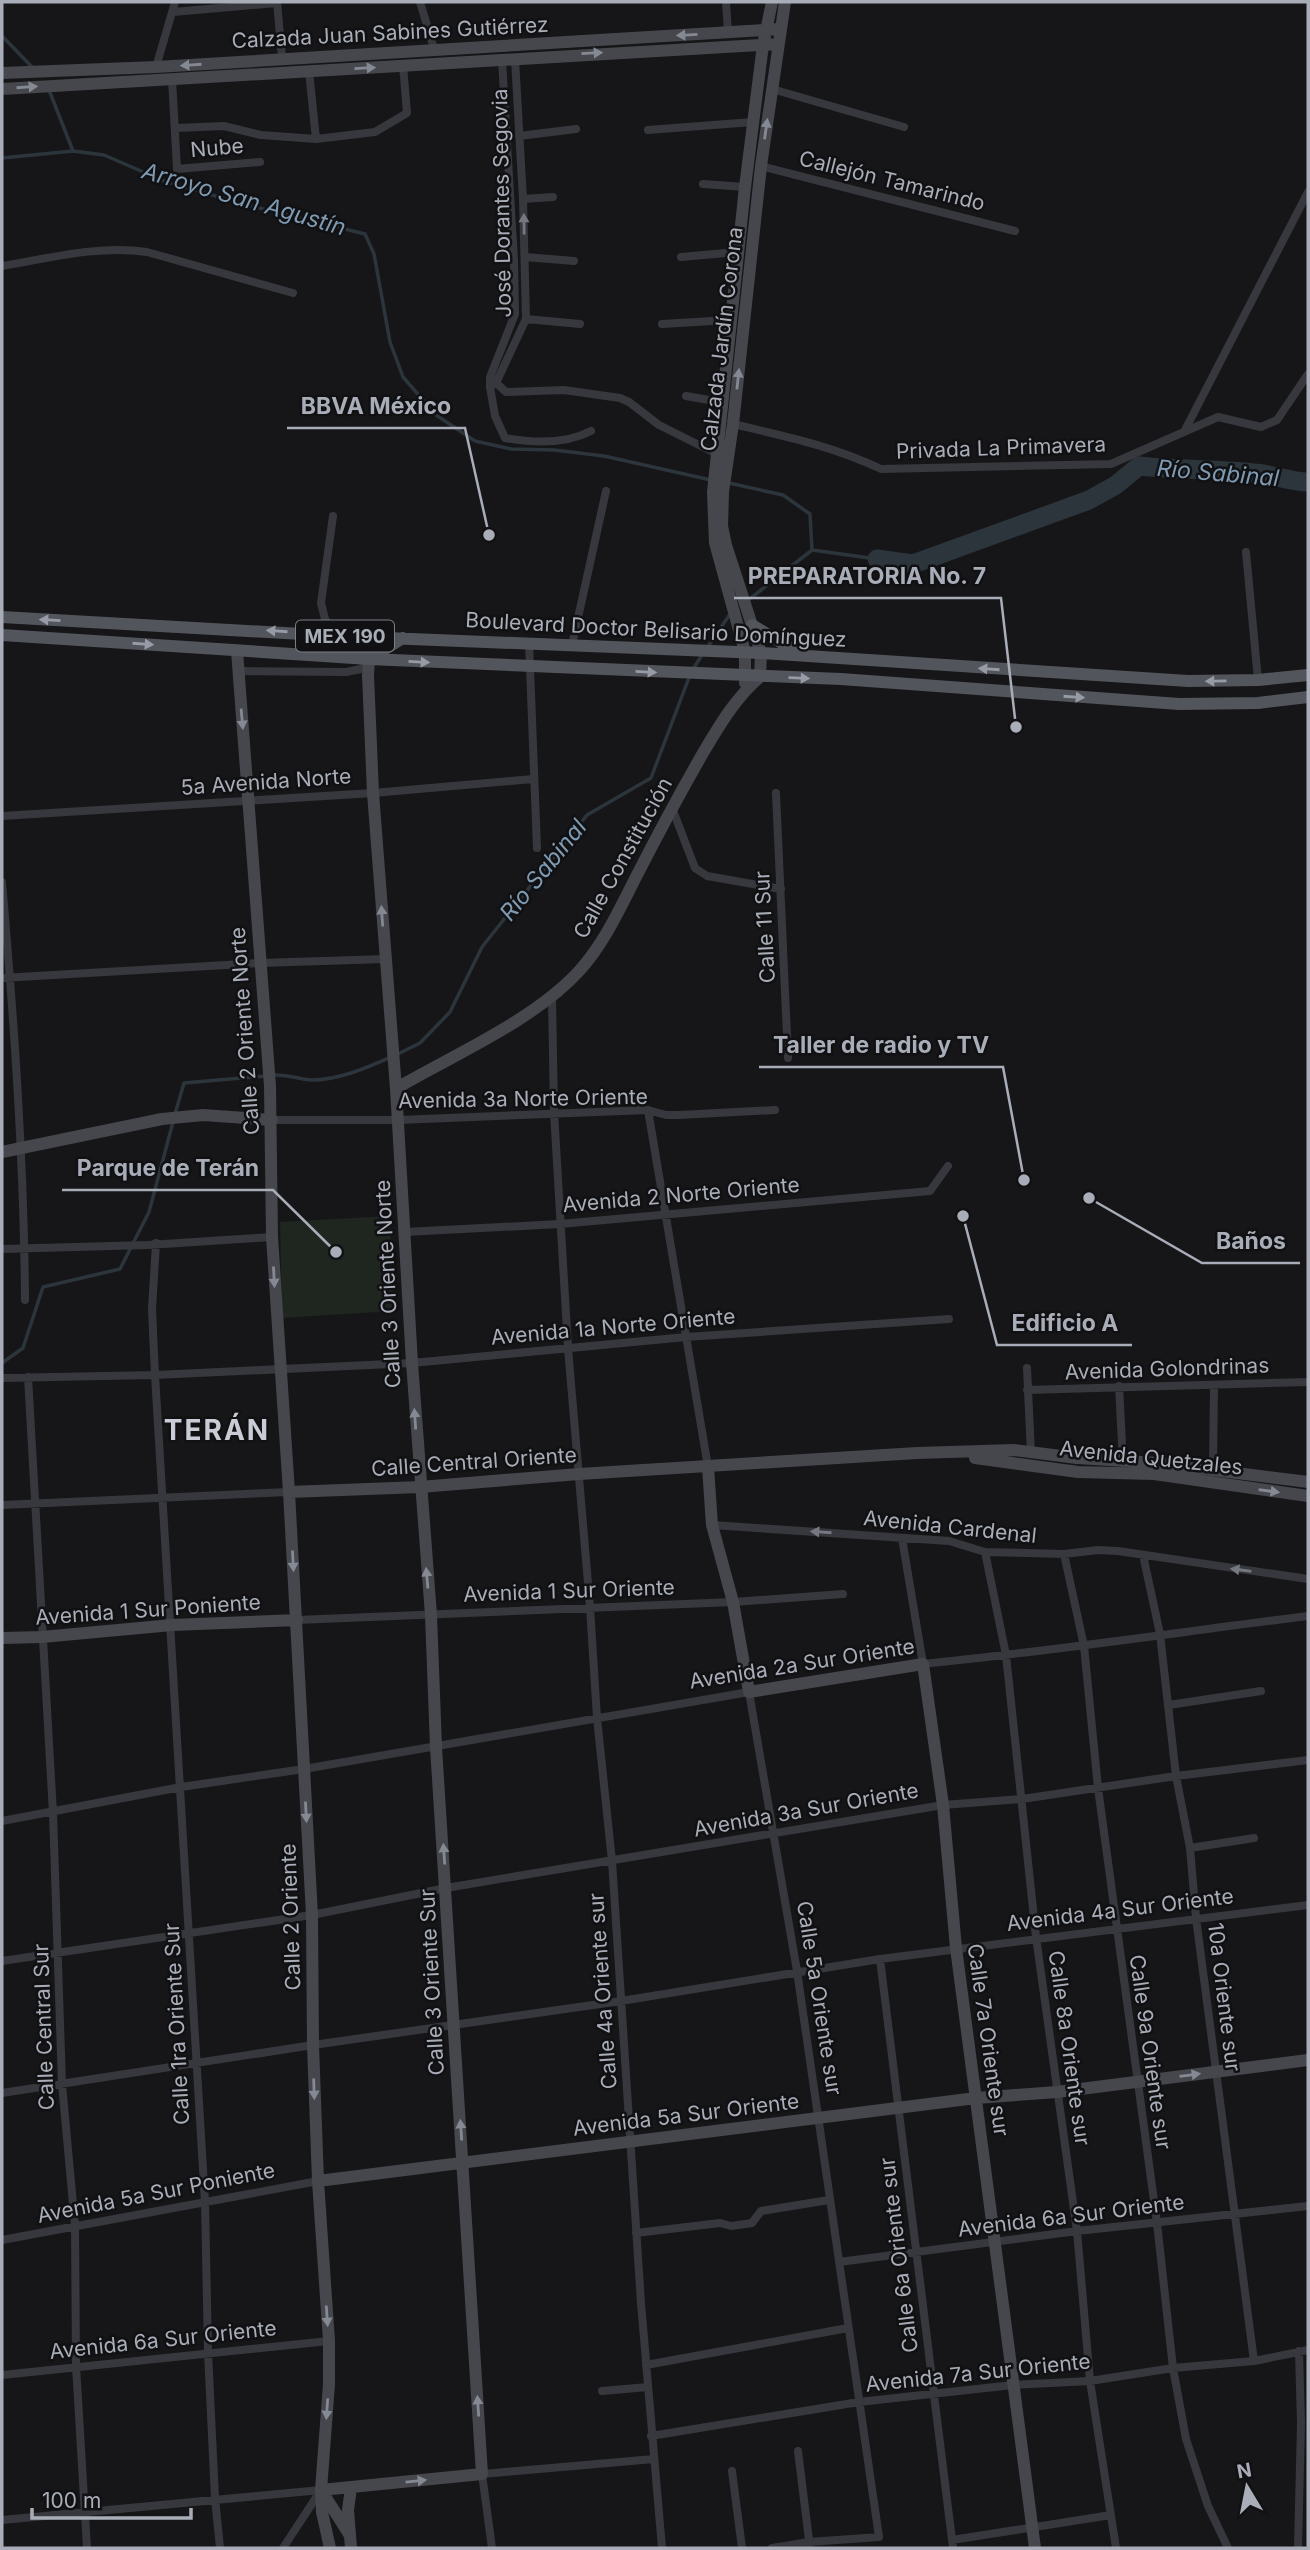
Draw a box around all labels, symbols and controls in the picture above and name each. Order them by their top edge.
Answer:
street label: Calzada Juan Sabines Gutiérrez [231,12,549,53]
one-way arrow [676,30,698,41]
one-way arrow [582,48,604,59]
one-way arrow [180,60,202,71]
one-way arrow [354,62,376,73]
one-way arrow [16,81,38,92]
street label: José Dorantes Segovia [487,88,516,318]
one-way arrow [761,118,772,140]
street label: Nube [189,133,245,162]
street label: Callejón Tamarindo [797,145,988,216]
water label: Arroyo San Agustín [138,156,349,241]
one-way arrow [518,212,529,234]
street label: Calzada Jardín Corona [695,225,748,453]
one-way arrow [733,368,744,390]
callout: BBVA México [287,384,465,428]
text: BBVA México [301,392,451,420]
street label: Privada La Primavera [895,431,1107,464]
water label: Río Sabinal [1156,454,1281,492]
callout: PREPARATORIA No. 7 [734,554,1001,598]
text: PREPARATORIA No. 7 [748,562,986,590]
street label: Boulevard Doctor Belisario Domínguez [465,607,847,652]
one-way arrow [39,614,61,625]
road number: MEX 190 [296,621,394,652]
one-way arrow [266,626,288,637]
one-way arrow [132,639,154,650]
one-way arrow [408,656,430,667]
one-way arrow [977,663,999,674]
one-way arrow [636,666,658,677]
one-way arrow [788,672,810,684]
one-way arrow [1205,675,1227,687]
one-way arrow [1064,691,1086,702]
one-way arrow [237,708,248,730]
street label: 5a Avenida Norte [180,763,352,800]
street label: Calle Constitución [568,773,677,943]
water label: Río Sabinal [494,813,593,926]
street label: Calle 11 Sur [749,870,780,984]
one-way arrow [376,904,387,926]
street label: Calle 2 Oriente Norte [225,926,264,1136]
callout: Taller de radio y TV [759,1023,1003,1067]
text: Taller de radio y TV [773,1031,989,1059]
street label: Avenida 3a Norte Oriente [398,1084,648,1113]
callout: Parque de Terán [62,1146,273,1190]
text: Parque de Terán [77,1154,259,1182]
street label: Avenida 2 Norte Oriente [561,1172,801,1217]
street label: Calle 3 Oriente Norte [370,1179,405,1389]
callout: Baños [1202,1219,1300,1263]
text: Baños [1216,1227,1286,1255]
one-way arrow [269,1266,280,1288]
callout: Edificio A [997,1301,1132,1345]
street label: Avenida 1a Norte Oriente [490,1303,736,1350]
text: Edificio A [1012,1309,1118,1337]
street label: Avenida Golondrinas [1064,1352,1270,1385]
one-way arrow [410,1408,421,1430]
district label: TERÁN [164,1412,270,1447]
street label: Avenida Quetzales [1058,1435,1244,1480]
street label: Calle Central Oriente [370,1442,578,1481]
one-way arrow [1258,1485,1280,1496]
street label: Avenida Cardenal [862,1505,1038,1548]
one-way arrow [810,1527,832,1538]
one-way arrow [288,1550,299,1572]
one-way arrow [1230,1564,1252,1575]
one-way arrow [421,1567,432,1589]
street label: Avenida 1 Sur Oriente [463,1574,675,1607]
street label: Avenida 1 Sur Poniente [34,1589,261,1630]
street label: Avenida 2a Sur Oriente [687,1633,916,1694]
street label: Avenida 3a Sur Oriente [691,1777,920,1842]
one-way arrow [301,1801,312,1823]
street label: Calle 2 Oriente [275,1843,306,1991]
one-way arrow [438,1843,449,1865]
street label: Avenida 4a Sur Oriente [1005,1883,1235,1936]
street label: Calle 3 Oriente Sur [414,1888,449,2076]
street label: Calle 4a Oriente sur [583,1892,622,2090]
street label: Calle 5a Oriente sur [792,1899,847,2097]
street label: 10a Oriente sur [1203,1921,1246,2073]
street label: Calle 1ra Oriente Sur [159,1922,194,2126]
street label: Calle 7a Oriente sur [963,1942,1014,2138]
street label: Calle Central Sur [28,1943,59,2111]
street label: Calle 8a Oriente sur [1043,1949,1096,2147]
street label: Calle 9a Oriente sur [1124,1953,1177,2151]
one-way arrow [1179,2069,1201,2080]
one-way arrow [309,2078,320,2100]
street label: Avenida 5a Sur Oriente [571,2088,801,2141]
one-way arrow [455,2119,466,2141]
street label: Calle 6a Oriente sur [874,2156,923,2354]
street label: Avenida 5a Sur Poniente [35,2157,277,2228]
street label: Avenida 6a Sur Oriente [956,2189,1186,2242]
one-way arrow [322,2305,333,2327]
street label: Avenida 6a Sur Oriente [48,2315,278,2364]
street label: Avenida 7a Sur Oriente [864,2348,1092,2397]
one-way arrow [472,2394,483,2416]
one-way arrow [321,2398,332,2420]
north arrow [1212,2452,1282,2522]
text: N [1235,2458,1253,2483]
one-way arrow [406,2475,428,2486]
scale bar [32,2476,191,2520]
text: 100 m [42,2488,101,2513]

